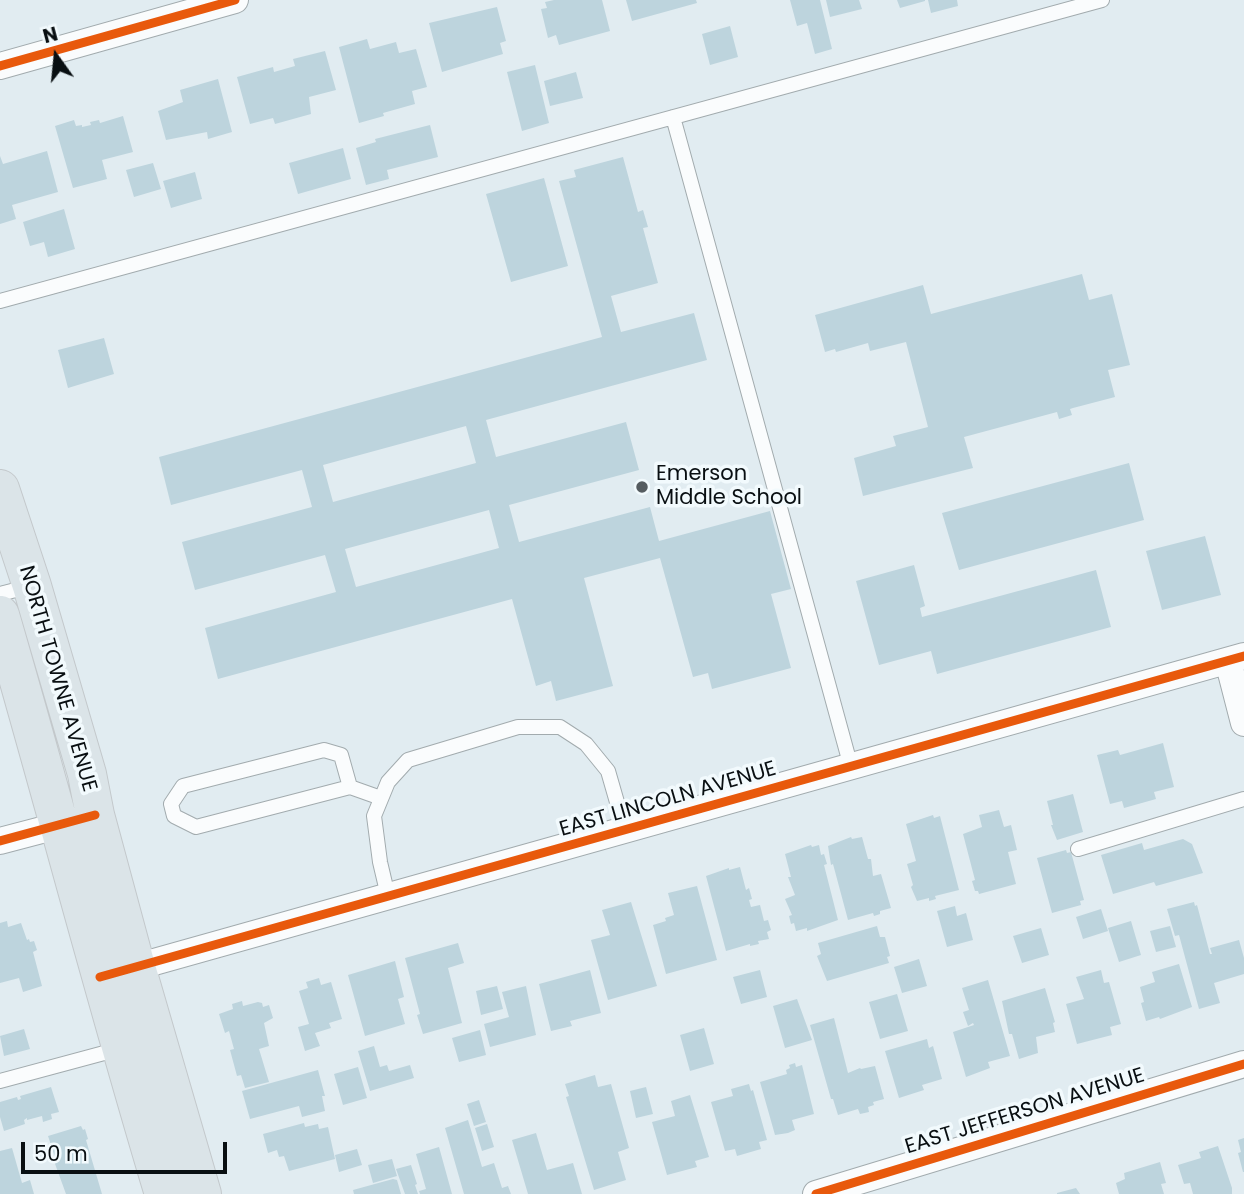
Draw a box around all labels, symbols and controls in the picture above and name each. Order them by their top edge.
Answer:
text: N [40,20,61,50]
north arrow [21,21,91,91]
place label: Emerson Middle School [656,462,802,512]
marker: Emerson Middle School [634,479,650,495]
street label: NORTH TOWNE AVENUE [13,563,101,795]
street label: EAST LINCOLN AVENUE [557,757,779,843]
street label: EAST JEFFERSON AVENUE [902,1064,1148,1160]
scale bar [24,1128,231,1172]
text: 50 m [34,1139,88,1168]

